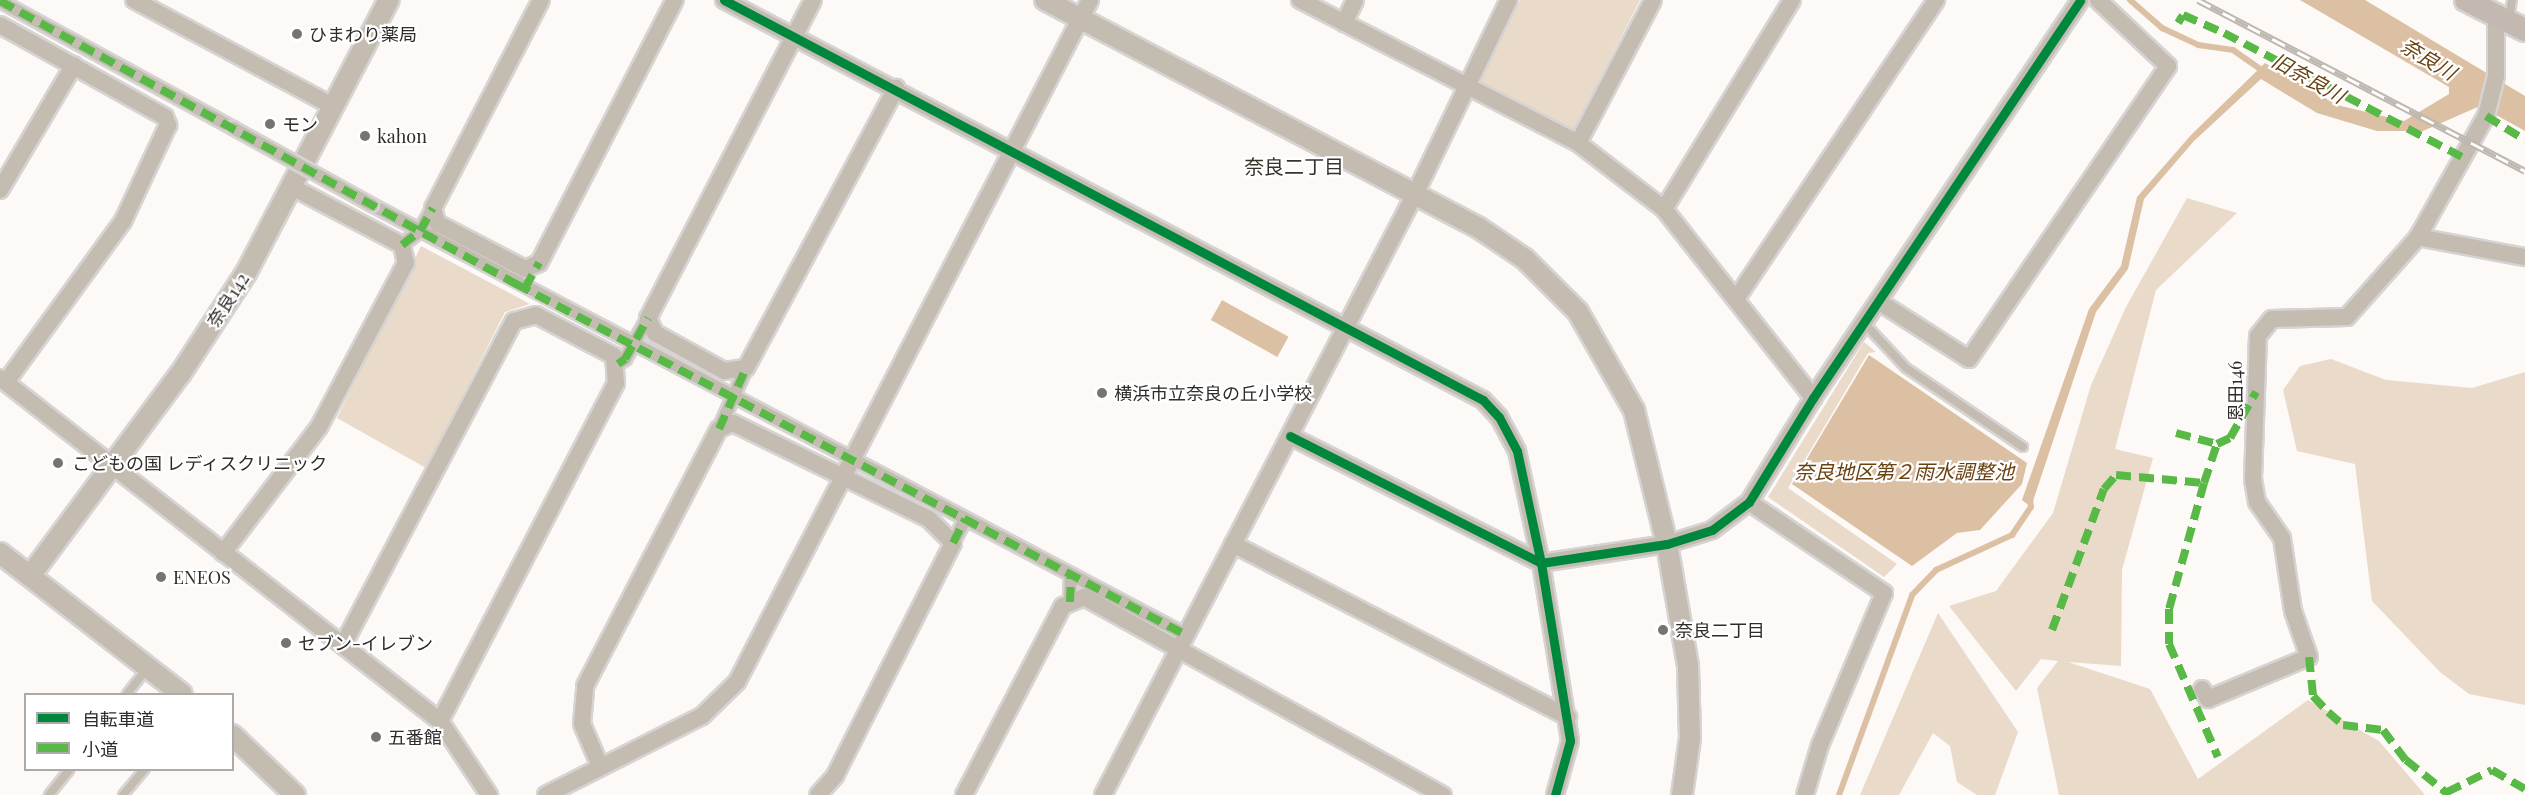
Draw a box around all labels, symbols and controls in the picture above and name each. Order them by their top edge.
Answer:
place label: ひまわり薬局 [309,23,417,45]
marker: ひまわり薬局 [290,27,304,41]
water label: 奈良川 [2397,32,2461,84]
water label: 旧奈良川 [2268,47,2350,107]
place label: モン [282,113,318,135]
marker: モン [263,117,277,131]
place label: kahon [377,125,427,147]
marker: kahon [358,129,372,143]
district label: 奈良二丁目 [1244,153,1344,177]
street label: 奈良142 [203,269,253,331]
street label: 恩田146 [2224,361,2246,421]
place label: 横浜市立奈良の丘小学校 [1114,382,1312,404]
marker: 横浜市立奈良の丘小学校 [1095,386,1109,400]
place label: こどもの国 レディスクリニック [72,452,328,474]
marker: こどもの国 レディスクリニック [49,454,67,472]
water label: 奈良地区第２雨水調整池 [1794,458,2014,482]
place label: ENEOS [173,566,231,588]
marker: ENEOS [154,570,168,584]
place label: 奈良二丁目 [1675,619,1765,641]
marker: 奈良二丁目 [1656,623,1670,637]
place label: セブン-イレブン [298,632,433,654]
marker: セブン-イレブン [279,636,293,650]
legend [24,693,234,771]
text: 自転車道 [82,707,154,731]
place label: 五番館 [388,726,442,748]
marker: 五番館 [369,730,383,744]
text: 小道 [82,737,118,761]

